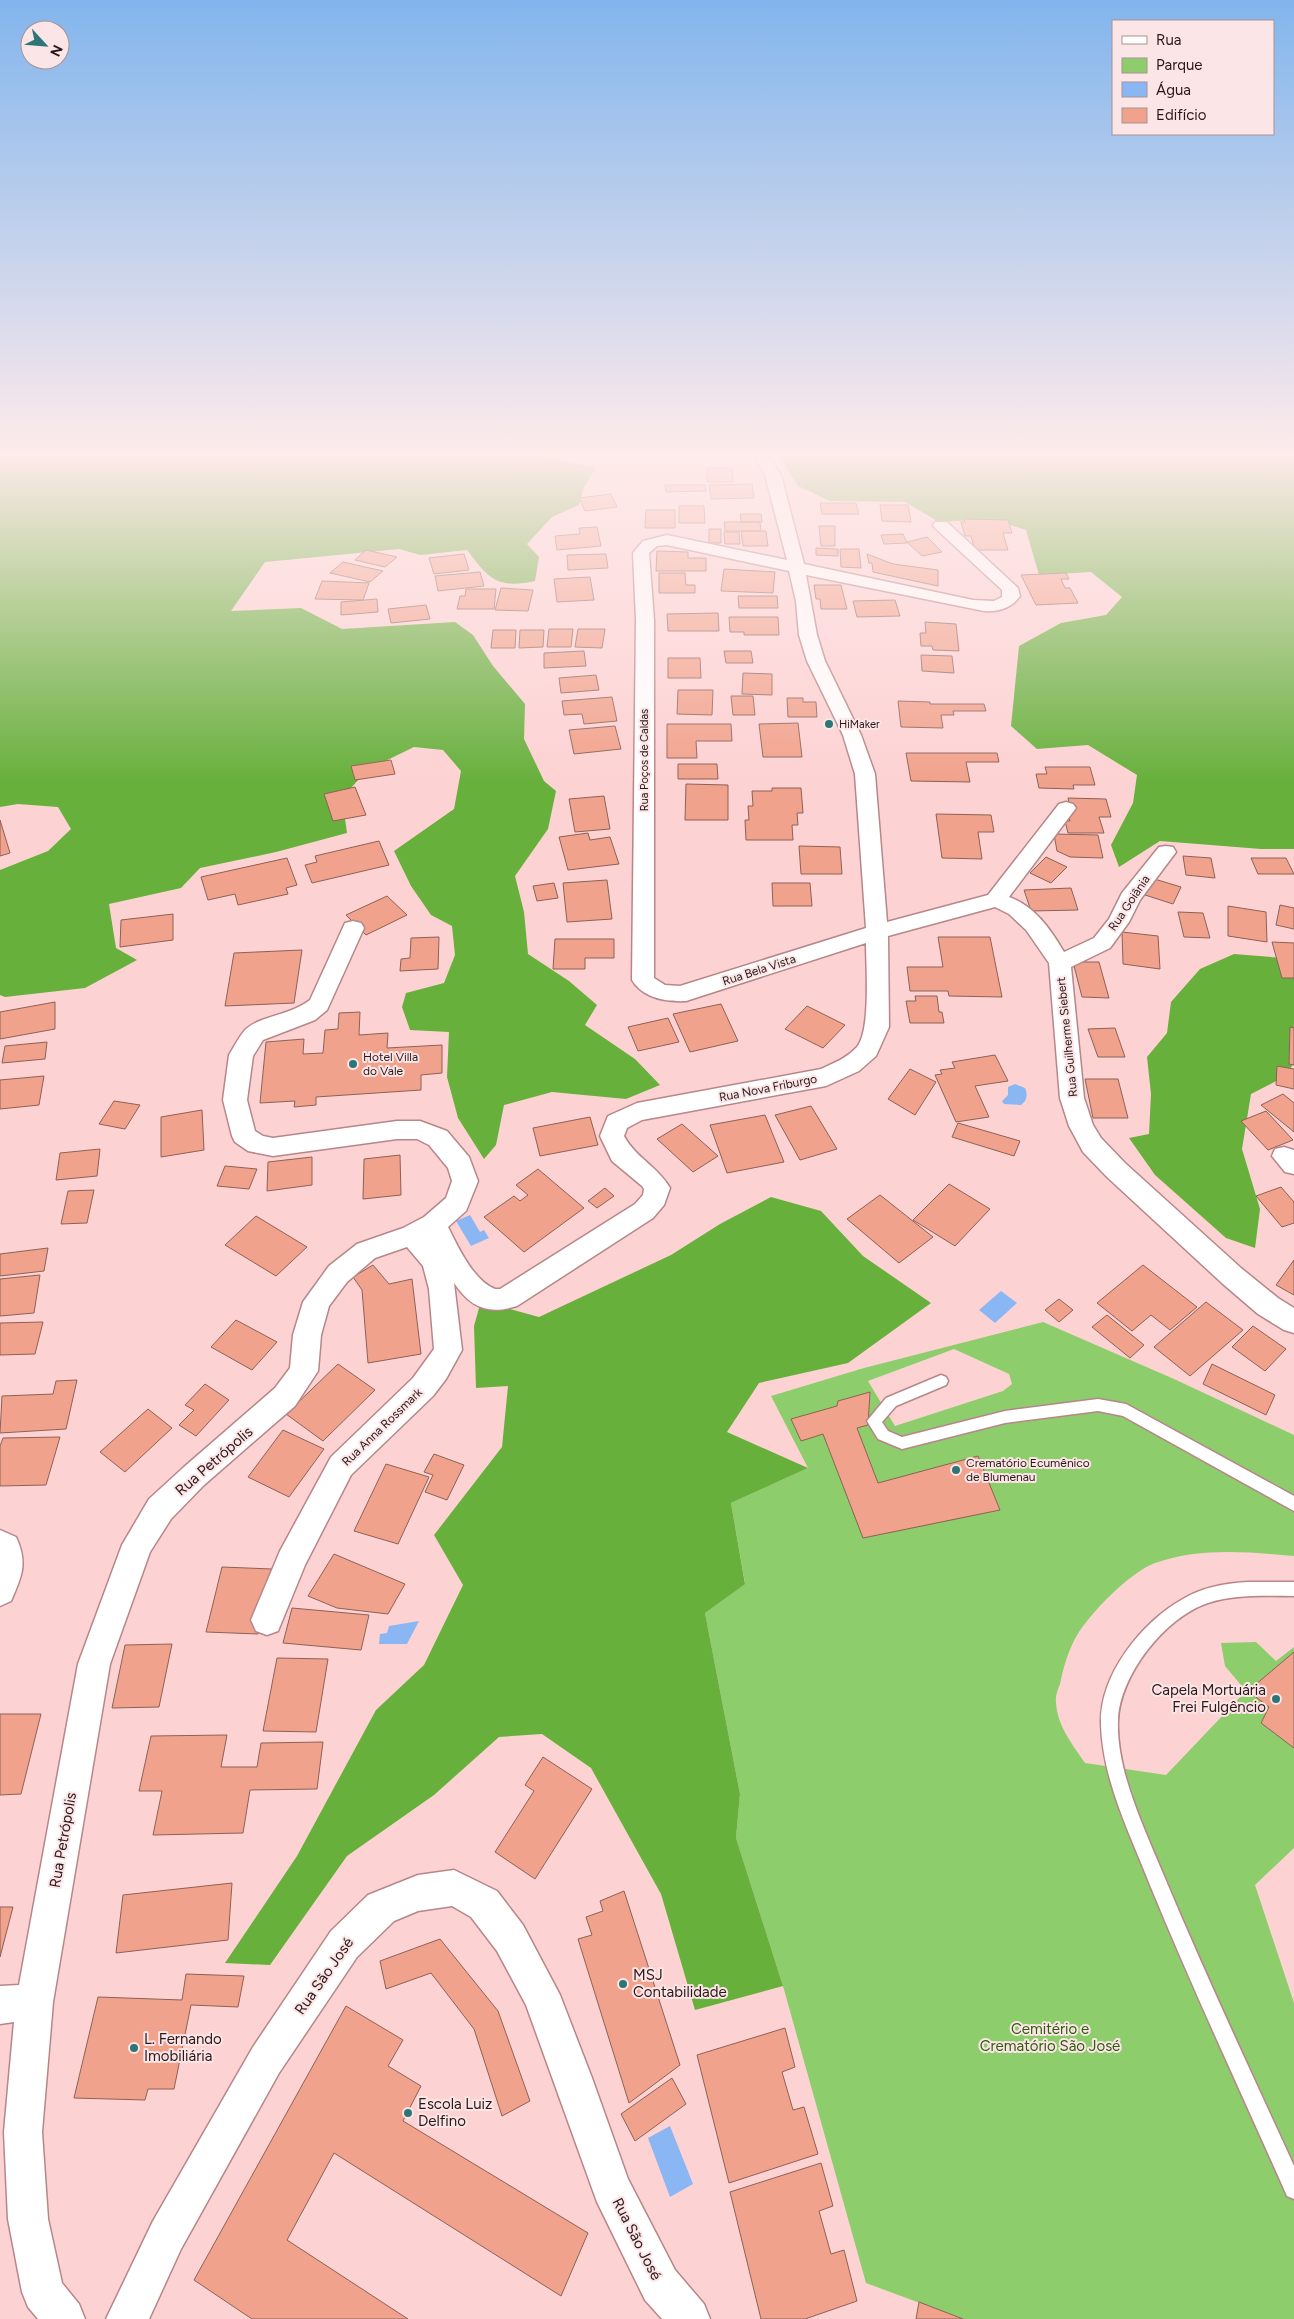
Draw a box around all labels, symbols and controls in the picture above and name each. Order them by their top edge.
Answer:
north arrow [20,20,70,70]
legend [1112,20,1274,135]
text: Rua [1156,31,1181,49]
text: N [46,42,66,59]
text: Parque [1156,56,1203,74]
text: Água [1156,81,1191,99]
text: Edifício [1156,106,1207,124]
street label: Rua Poços de Caldas [638,709,651,811]
marker: HiMaker [823,718,835,730]
place label: HiMaker [839,718,880,731]
street label: Rua Goiânia [1105,873,1153,933]
street label: Rua Bela Vista [721,952,797,988]
street label: Rua Guilherme Siebert [1054,976,1080,1098]
place label: Hotel Villa do Vale [363,1050,418,1078]
marker: Hotel Villa do Vale [347,1058,359,1070]
street label: Rua Nova Friburgo [718,1072,818,1104]
street label: Rua Anna Rossmark [339,1385,425,1469]
street label: Rua Petrópolis [172,1423,256,1499]
place label: Crematório Ecumênico de Blumenau [966,1456,1090,1484]
marker: Crematório Ecumênico de Blumenau [950,1464,962,1476]
place label: Capela Mortuária Frei Fulgêncio [1151,1681,1266,1716]
marker: Capela Mortuária Frei Fulgêncio [1270,1693,1282,1705]
street label: Rua Petrópolis [46,1791,80,1889]
street label: Rua São José [291,1934,357,2018]
place label: MSJ Contabilidade [633,1966,727,2001]
marker: MSJ Contabilidade [617,1978,629,1990]
park label: Cemitério e Crematório São José [980,2020,1120,2055]
place label: L. Fernando Imobiliária [144,2030,222,2065]
marker: L. Fernando Imobiliária [128,2042,140,2054]
place label: Escola Luiz Delfino [418,2095,492,2130]
marker: Escola Luiz Delfino [402,2107,414,2119]
street label: Rua São José [609,2195,665,2283]

